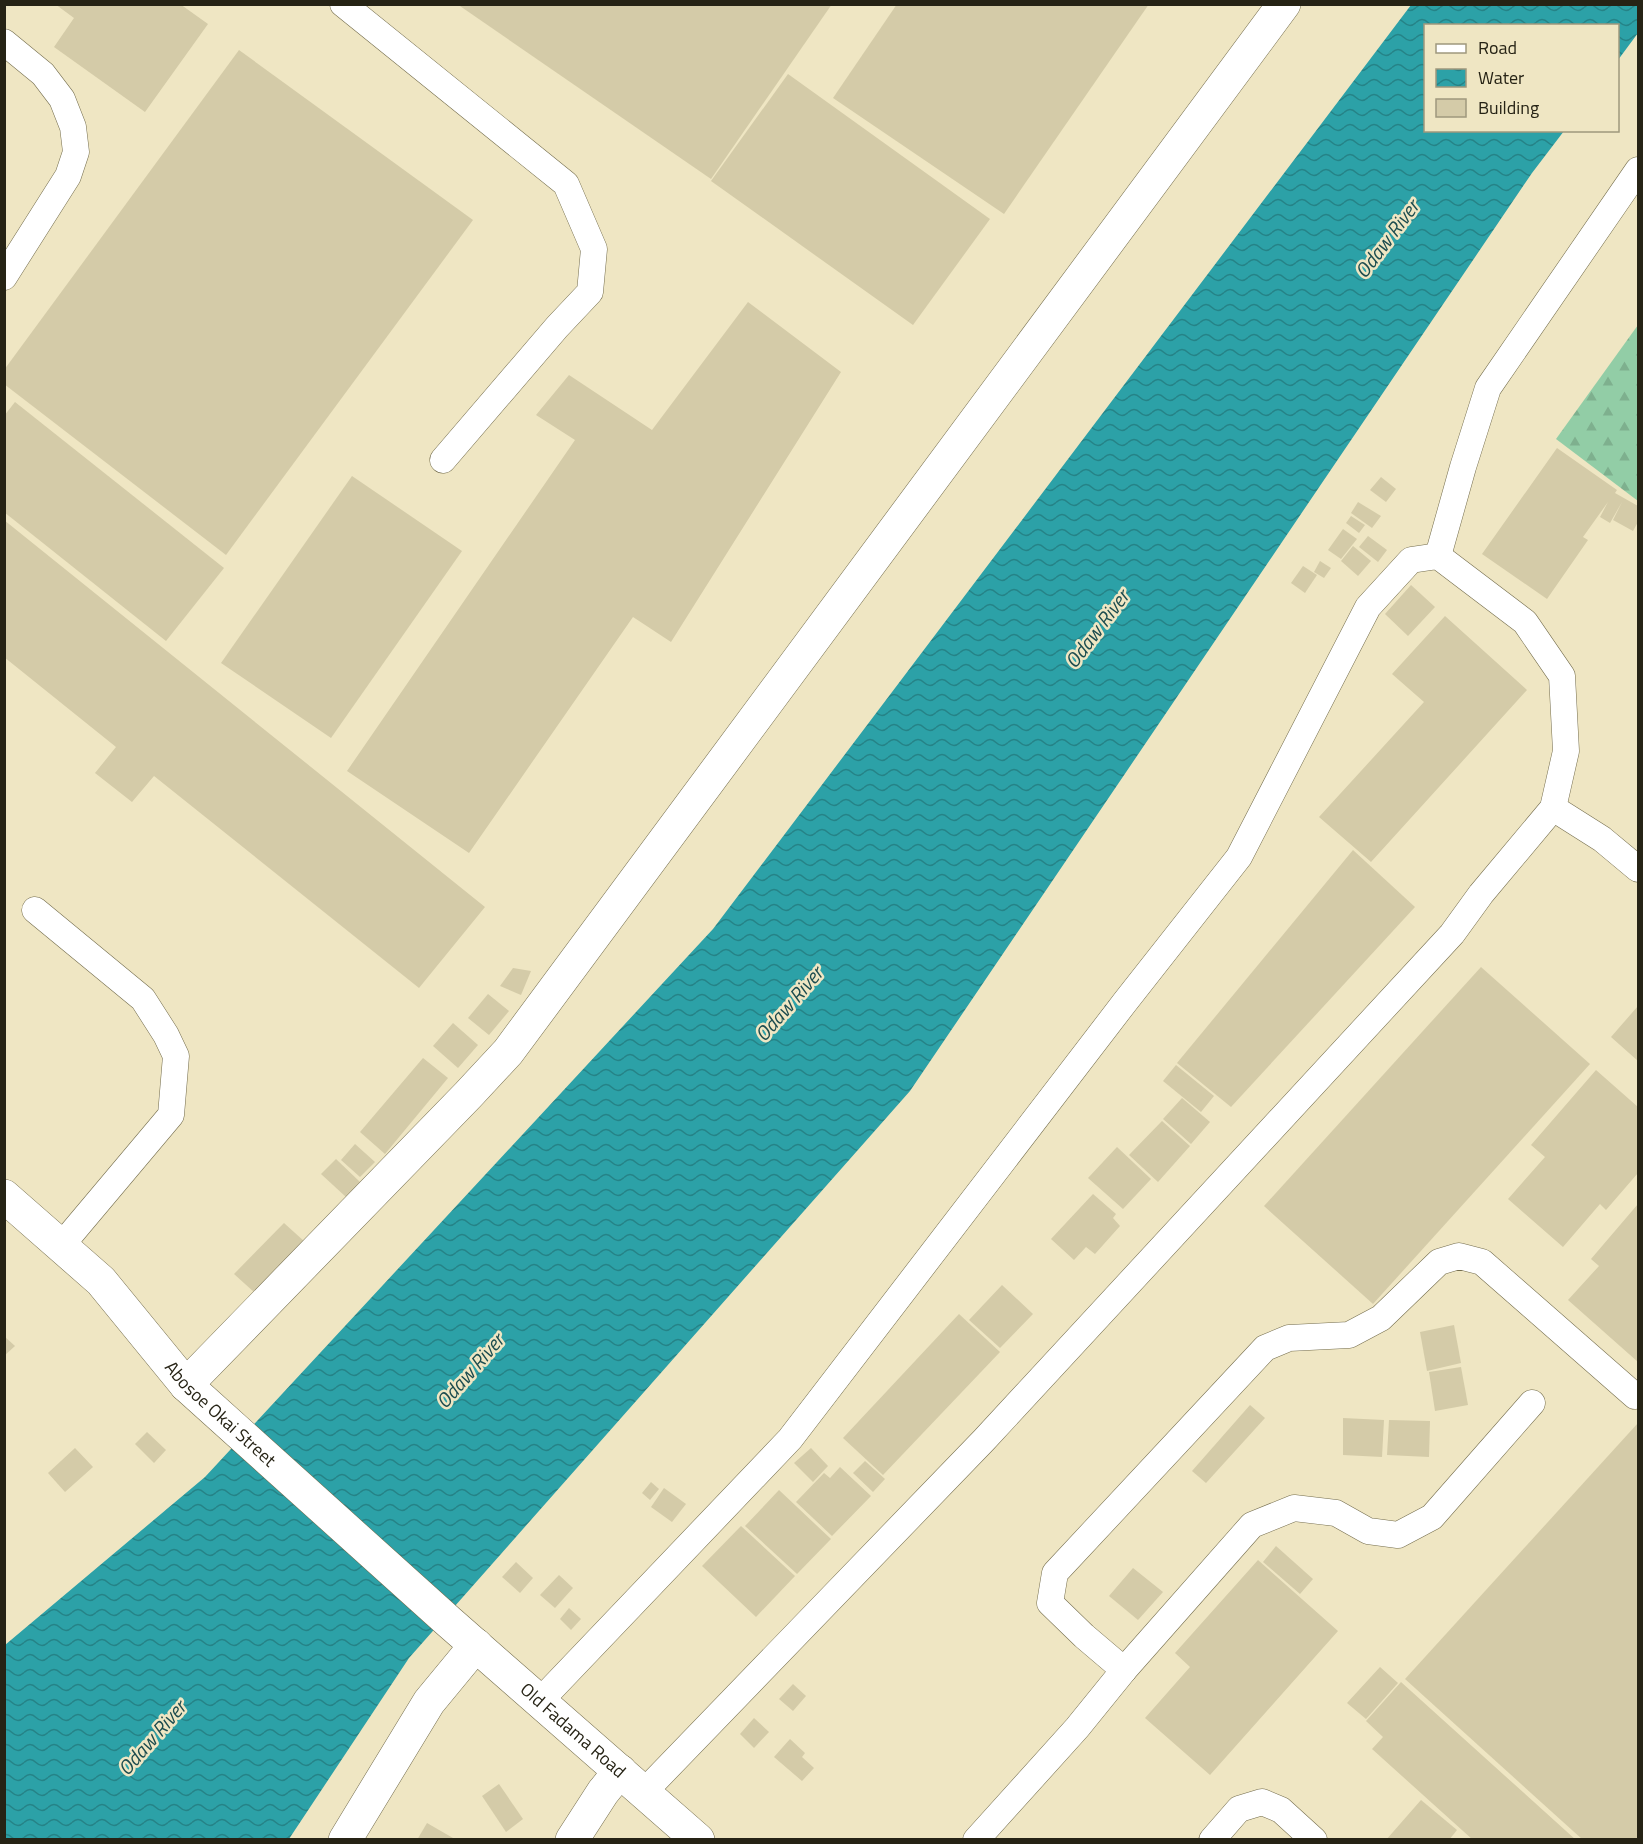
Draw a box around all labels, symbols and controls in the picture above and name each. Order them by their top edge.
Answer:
legend [1424,24,1619,132]
text: Road [1478,34,1517,61]
text: Water [1478,64,1524,91]
text: Building [1478,94,1539,121]
water label: Odaw River [1347,191,1428,285]
water label: Odaw River [1057,581,1138,675]
water label: Odaw River [747,957,832,1048]
water label: Odaw River [428,1324,513,1415]
street label: Abosoe Okai Street [158,1355,283,1473]
street label: Old Fadama Road [514,1676,632,1784]
water label: Odaw River [110,1691,195,1782]

